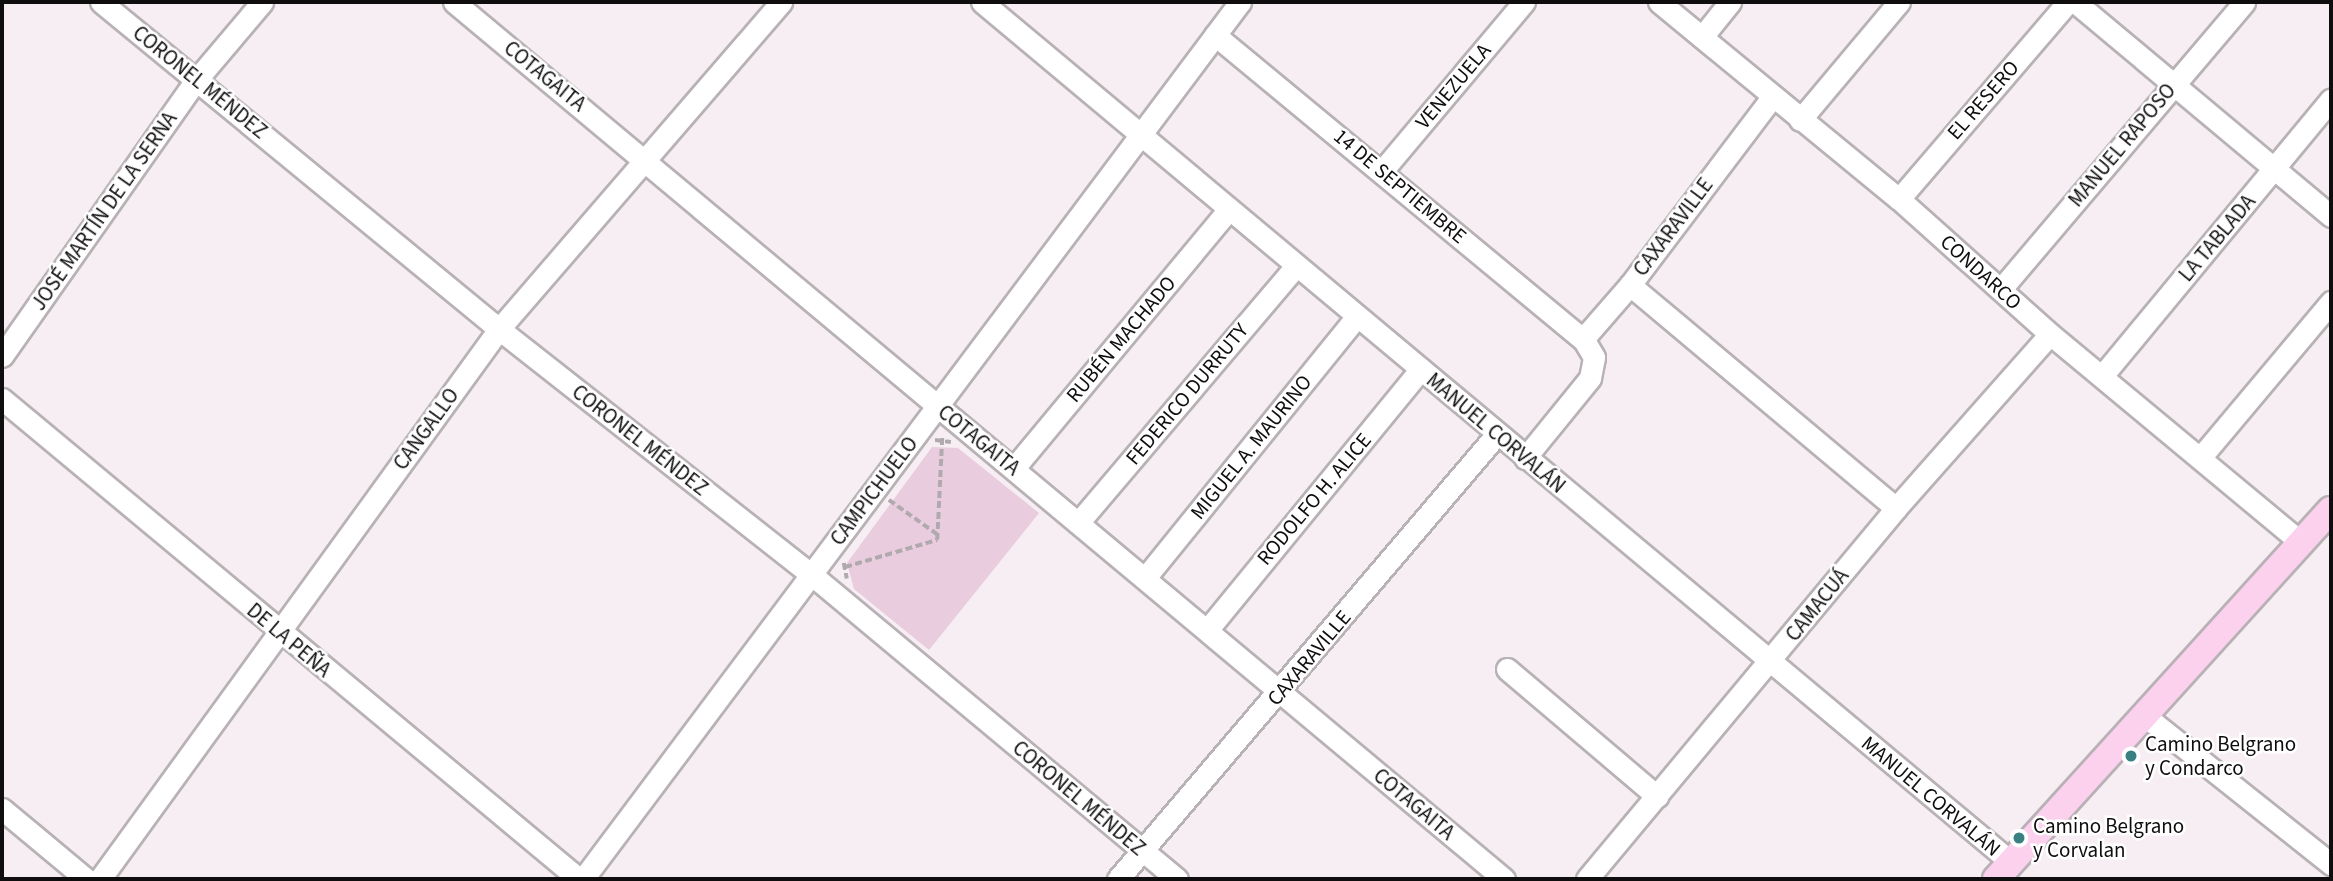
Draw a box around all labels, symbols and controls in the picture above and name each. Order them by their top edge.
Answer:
street label: CORONEL MÉNDEZ [128,20,272,144]
street label: COTAGAITA [499,35,591,117]
street label: VENEZUELA [1410,38,1496,134]
street label: EL RESERO [1942,55,2024,145]
street label: MANUEL RAPOSO [2063,78,2181,212]
street label: JOSÉ MARTÍN DE LA SERNA [26,107,182,315]
street label: 14 DE SEPTIEMBRE [1329,123,1471,249]
street label: CAXARAVILLE [1628,173,1718,281]
street label: LA TABLADA [2173,189,2261,287]
street label: CONDARCO [1935,229,2027,315]
street label: RUBÉN MACHADO [1061,271,1181,407]
street label: FEDERICO DURRUTY [1120,318,1254,470]
street label: MANUEL CORVALÁN [1421,367,1571,499]
street label: MIGUEL A. MAURINO [1185,370,1317,524]
street label: CORONEL MÉNDEZ [567,379,713,501]
street label: CANGALLO [388,383,464,475]
street label: COTAGAITA [933,399,1025,481]
street label: RODOLFO H. ALICE [1251,428,1377,570]
street label: CAMPICHUELO [825,432,923,550]
street label: CAMACUÁ [1780,564,1854,646]
street label: DE LA PEÑA [242,598,336,682]
street label: CAXARAVILLE [1262,605,1356,711]
street label: MANUEL CORVALÁN [1856,730,2006,862]
place label: Camino Belgrano y Condarco [2145,731,2296,781]
street label: CORONEL MÉNDEZ [1008,735,1150,861]
marker: Camino Belgrano y Condarco [2123,748,2139,764]
street label: COTAGAITA [1368,763,1460,845]
place label: Camino Belgrano y Corvalan [2033,813,2184,863]
marker: Camino Belgrano y Corvalan [2011,830,2027,846]

